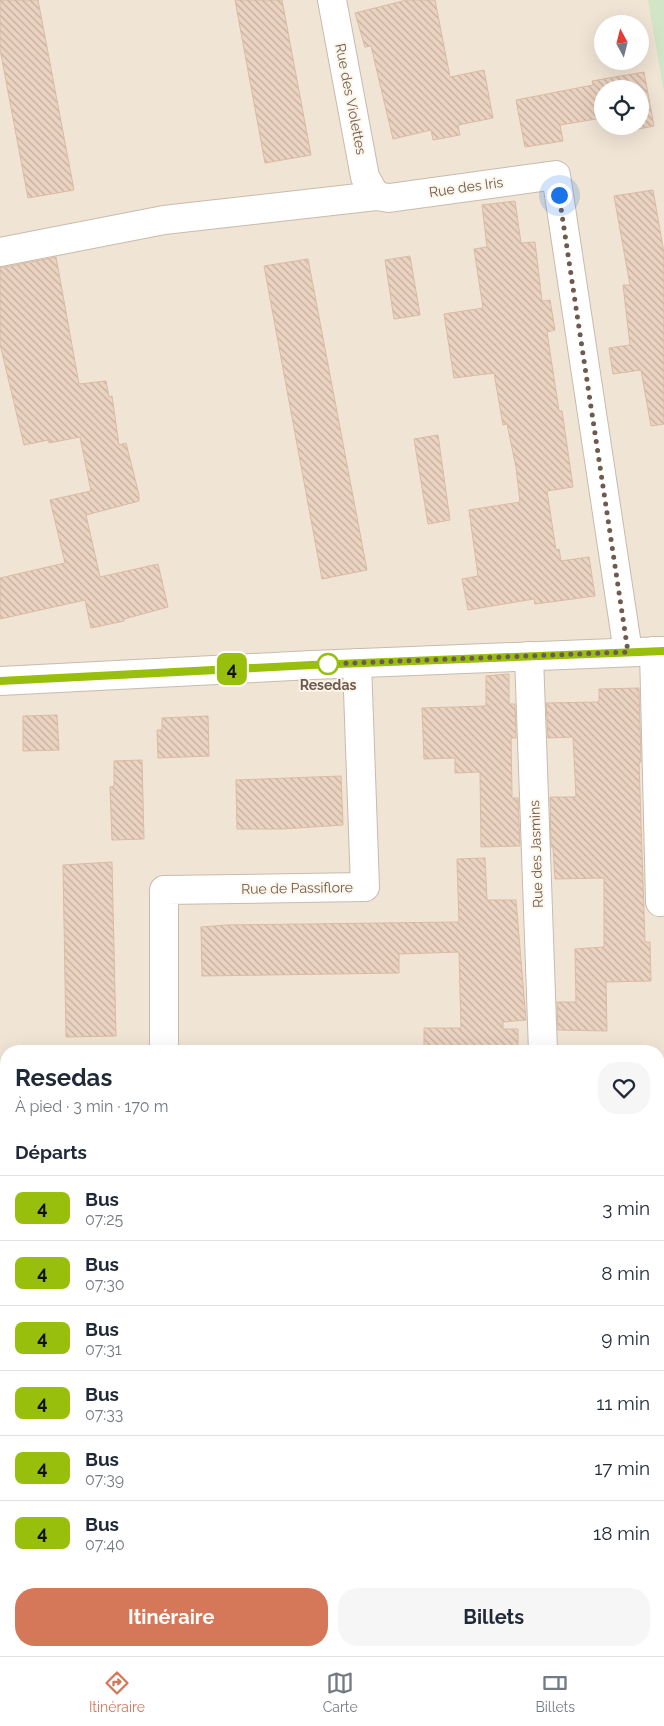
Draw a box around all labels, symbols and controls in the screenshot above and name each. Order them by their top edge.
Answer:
north arrow [594,15,649,70]
map controls [594,15,649,135]
street label: Rue des Violettes [332,42,370,156]
button: locate [594,80,649,135]
street label: Rue des Iris [428,174,504,200]
your location [547,183,572,208]
line badge: 4 [216,653,248,685]
marker: Resedas [317,653,339,675]
text: 4 [227,658,237,679]
place label: Resedas [300,677,356,693]
street label: Rue des Jasmins [526,800,546,908]
street label: Rue de Passiflore [241,879,353,897]
button: heart [598,1062,650,1114]
text: Resedas [15,1063,112,1092]
text: À pied · 3 min · 170 m [15,1097,168,1116]
text: Départs [15,1141,87,1163]
text: Bus [85,1188,119,1210]
text: 4 [37,1197,48,1218]
text: 3 min [602,1197,650,1219]
text: 07:25 [85,1210,123,1229]
text: Bus [85,1253,119,1275]
text: 4 [37,1262,48,1283]
text: 8 min [601,1262,650,1284]
text: 07:30 [85,1275,125,1294]
text: Bus [85,1318,119,1340]
text: 4 [37,1327,48,1348]
text: 9 min [601,1327,650,1349]
text: 07:31 [85,1340,122,1359]
text: Bus [85,1383,119,1405]
text: 4 [37,1392,48,1413]
text: 11 min [596,1392,650,1414]
text: 07:33 [85,1405,123,1424]
text: Bus [85,1448,119,1470]
text: 4 [37,1457,48,1478]
text: 17 min [594,1457,650,1479]
text: 07:39 [85,1470,124,1489]
text: Bus [85,1513,119,1535]
text: 4 [37,1522,48,1543]
text: 18 min [593,1522,650,1544]
text: 07:40 [85,1535,125,1554]
button: Itinéraire [15,1588,328,1646]
button: Billets [338,1588,650,1646]
tab: Itinéraire [89,1669,145,1715]
tab: Carte [323,1669,358,1715]
tab: Billets [535,1669,575,1715]

